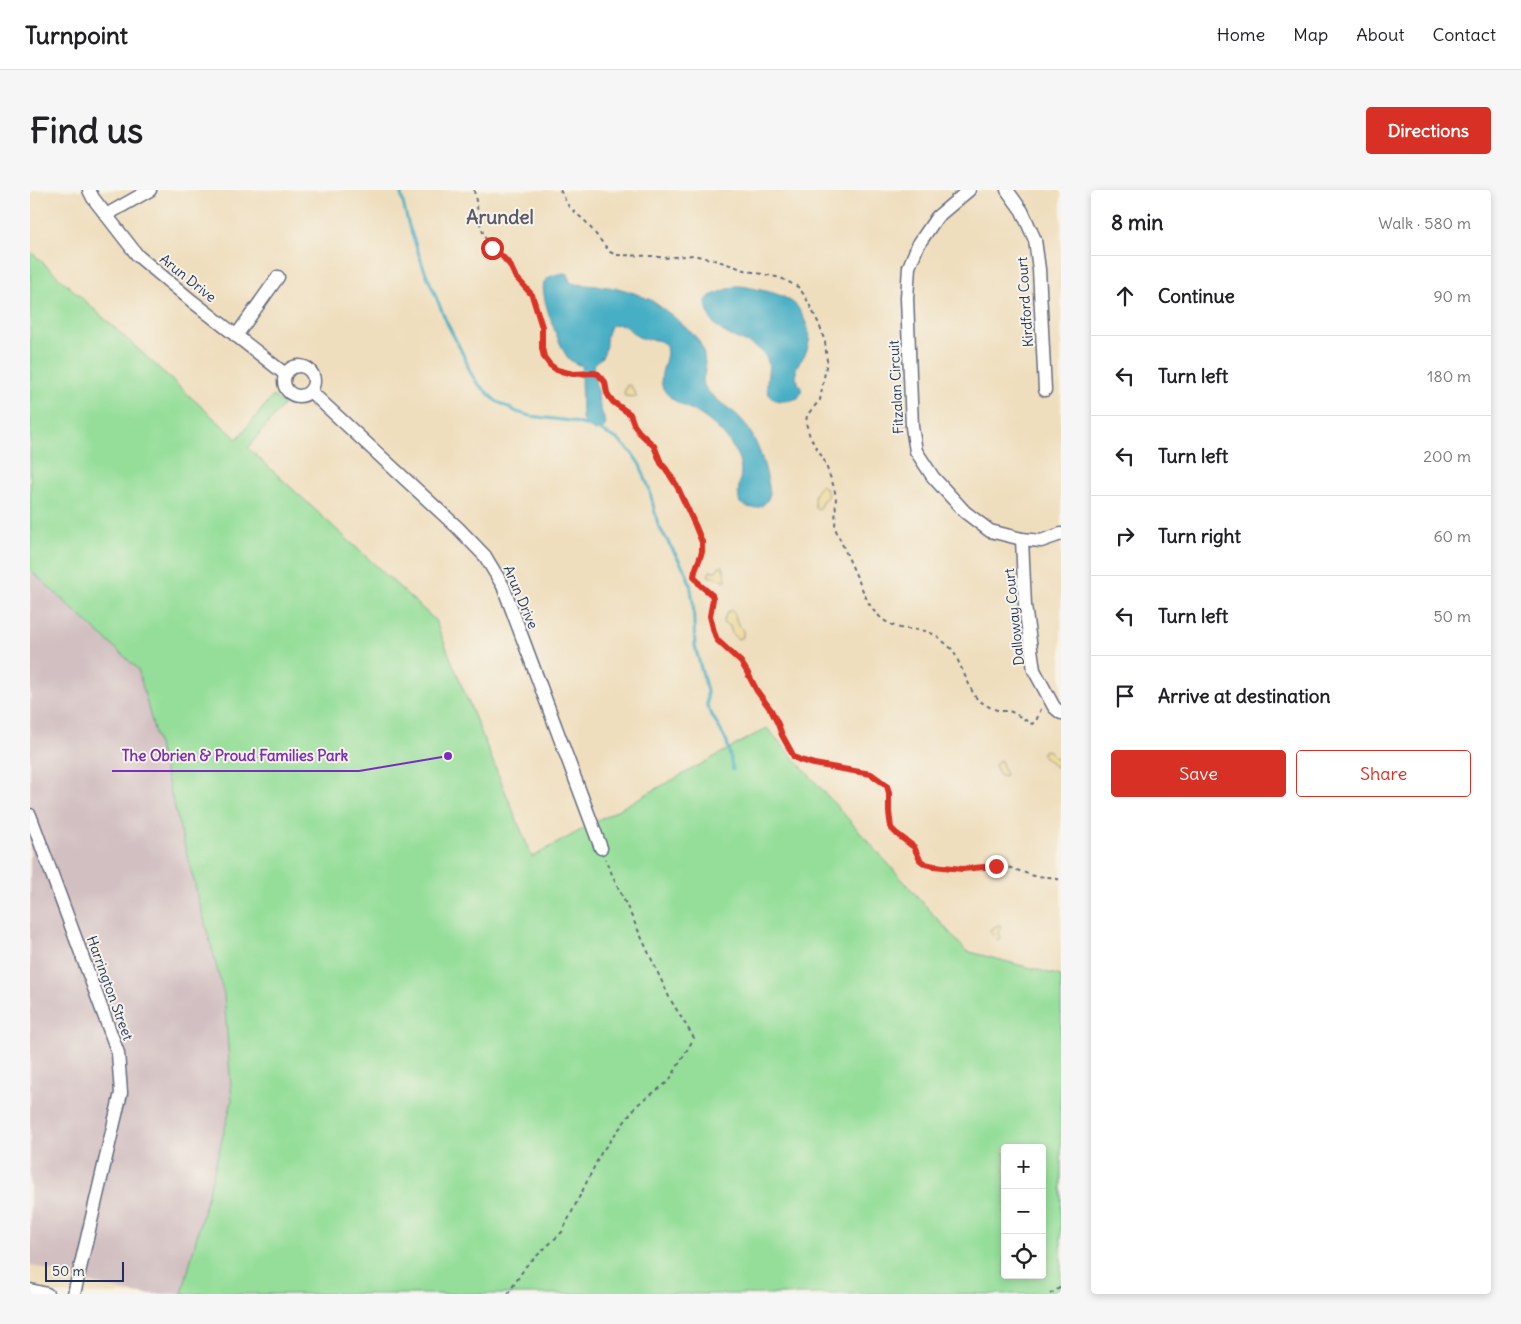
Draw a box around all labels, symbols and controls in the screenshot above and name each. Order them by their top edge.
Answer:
text: Turnpoint [25,20,128,50]
text: Home [1217,23,1265,46]
text: Map [1293,23,1328,46]
text: About [1356,23,1404,46]
text: Contact [1432,23,1496,46]
button: Directions [1366,107,1491,154]
text: Find us [30,108,143,152]
district label: Arundel [466,205,534,229]
text: 8 min [1111,209,1163,236]
text: Walk · 580 m [1378,213,1471,233]
route start [481,237,504,260]
street label: Arun Drive [156,250,220,306]
street label: Kirdford Court [1013,256,1037,348]
icon: ahead [1111,282,1139,310]
text: Continue [1158,284,1235,308]
text: 90 m [1433,286,1471,306]
street label: Fitzalan Circuit [885,339,907,434]
icon: left [1111,362,1139,390]
text: Turn left [1158,364,1228,388]
text: 180 m [1427,366,1471,386]
icon: left [1111,442,1139,470]
text: Turn left [1158,444,1228,468]
text: 200 m [1423,446,1471,466]
icon: right [1111,522,1139,550]
text: Turn right [1158,524,1241,548]
text: 60 m [1433,526,1471,546]
street label: Arun Drive [500,562,542,632]
street label: Dalloway Court [1000,567,1028,667]
icon: left [1111,602,1139,630]
text: Turn left [1158,604,1228,628]
text: 50 m [1433,606,1471,626]
icon: arrive [1111,682,1139,710]
text: Arrive at destination [1158,684,1331,708]
callout: The Obrien & Proud Families Park [112,741,359,771]
text: The Obrien & Proud Families Park [122,746,349,765]
button: Save [1111,750,1286,797]
button: Share [1296,750,1471,797]
route end [985,855,1008,878]
street label: Harrington Street [83,933,137,1043]
map controls [1001,1144,1046,1279]
button: + [1001,1144,1046,1189]
button: − [1001,1189,1046,1234]
button: locate [1001,1234,1046,1279]
scale bar [45,1259,124,1282]
text: 50 m [52,1262,85,1280]

